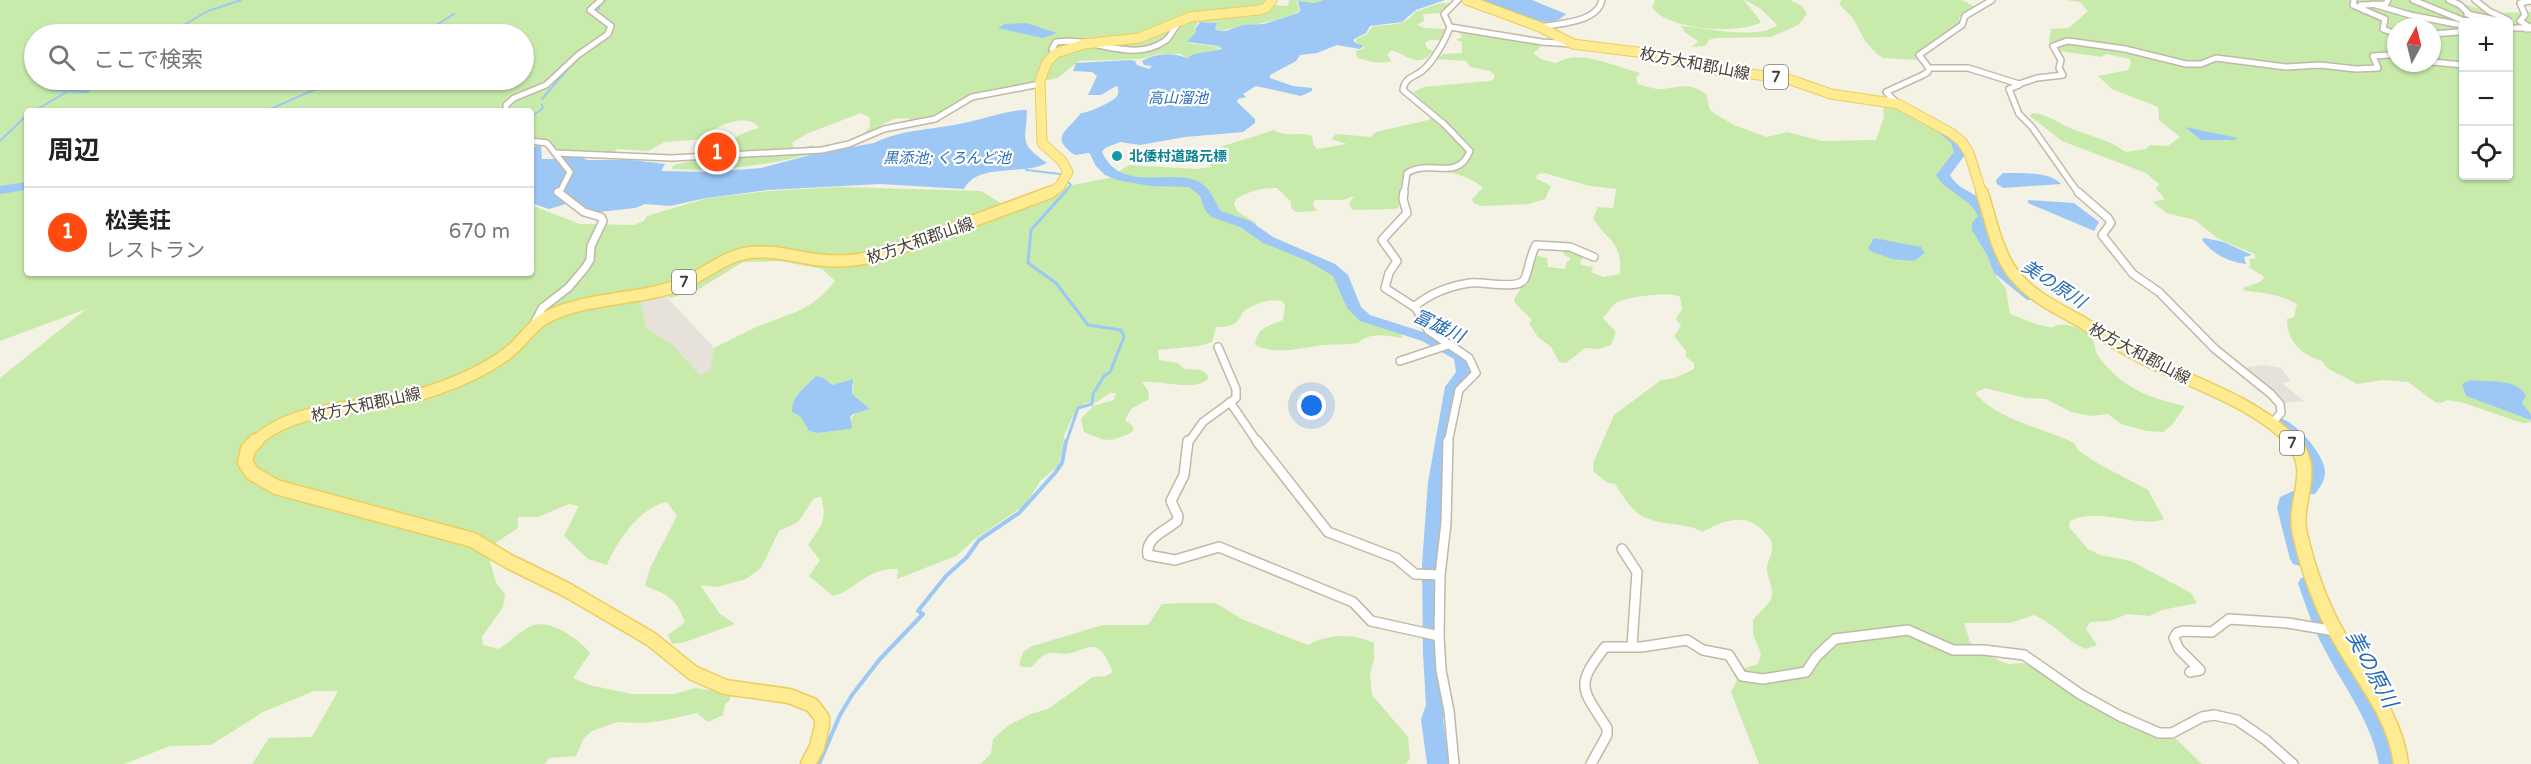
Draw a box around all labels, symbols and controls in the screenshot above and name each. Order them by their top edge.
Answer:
north arrow [2387,18,2441,72]
map controls [2459,18,2513,180]
button: + [2459,18,2513,72]
search box [24,24,534,90]
icon: search [45,41,78,74]
street label: 枚方大和郡山線 [1638,43,1752,84]
text: ここで検索 [93,47,203,73]
road number: 7 [1764,65,1788,89]
button: − [2459,72,2513,126]
water label: 高山溜池 [1148,89,1210,107]
button: locate [2459,126,2513,180]
pin: 1 [698,130,736,174]
text: 周辺 [48,135,100,166]
place label: 北倭村道路元標 [1129,148,1227,165]
water label: 黒添池; くろんど池 [883,149,1013,167]
marker: 北倭村道路元標 [1110,149,1124,163]
text: 松美荘 [105,208,171,234]
street label: 枚方大和郡山線 [864,213,977,269]
text: 1 [61,220,74,244]
text: 670 m [449,220,510,244]
text: レストラン [105,239,205,263]
water label: 美の原川 [2018,255,2092,314]
road number: 7 [672,270,696,294]
water label: 富雄川 [1410,305,1470,348]
street label: 枚方大和郡山線 [2085,319,2194,389]
street label: 枚方大和郡山線 [309,384,423,426]
your location [1297,391,1326,420]
road number: 7 [2280,431,2304,455]
water label: 美の原川 [2341,626,2403,714]

